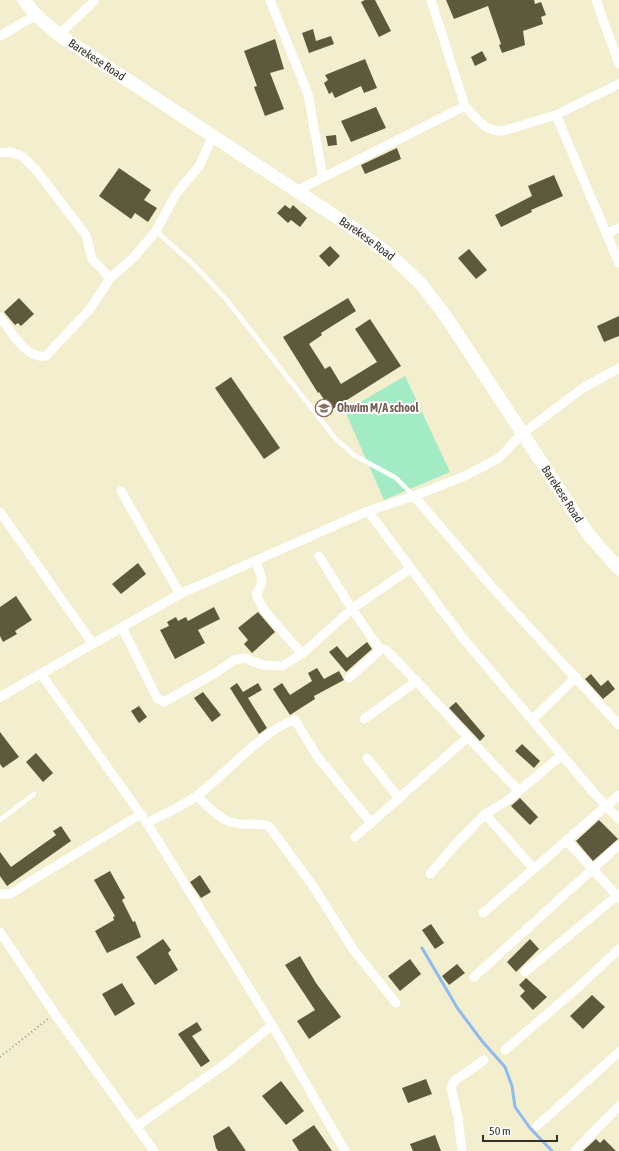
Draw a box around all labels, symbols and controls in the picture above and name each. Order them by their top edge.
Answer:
street label: Barekese Road [66,36,128,84]
street label: Barekese Road [337,214,397,264]
school or university icon: Ohwim M/A school [314,398,334,418]
place label: Ohwim M/A school [337,401,419,415]
street label: Barekese Road [539,463,586,525]
scale bar [483,1117,557,1143]
text: 50 m [489,1124,511,1138]

